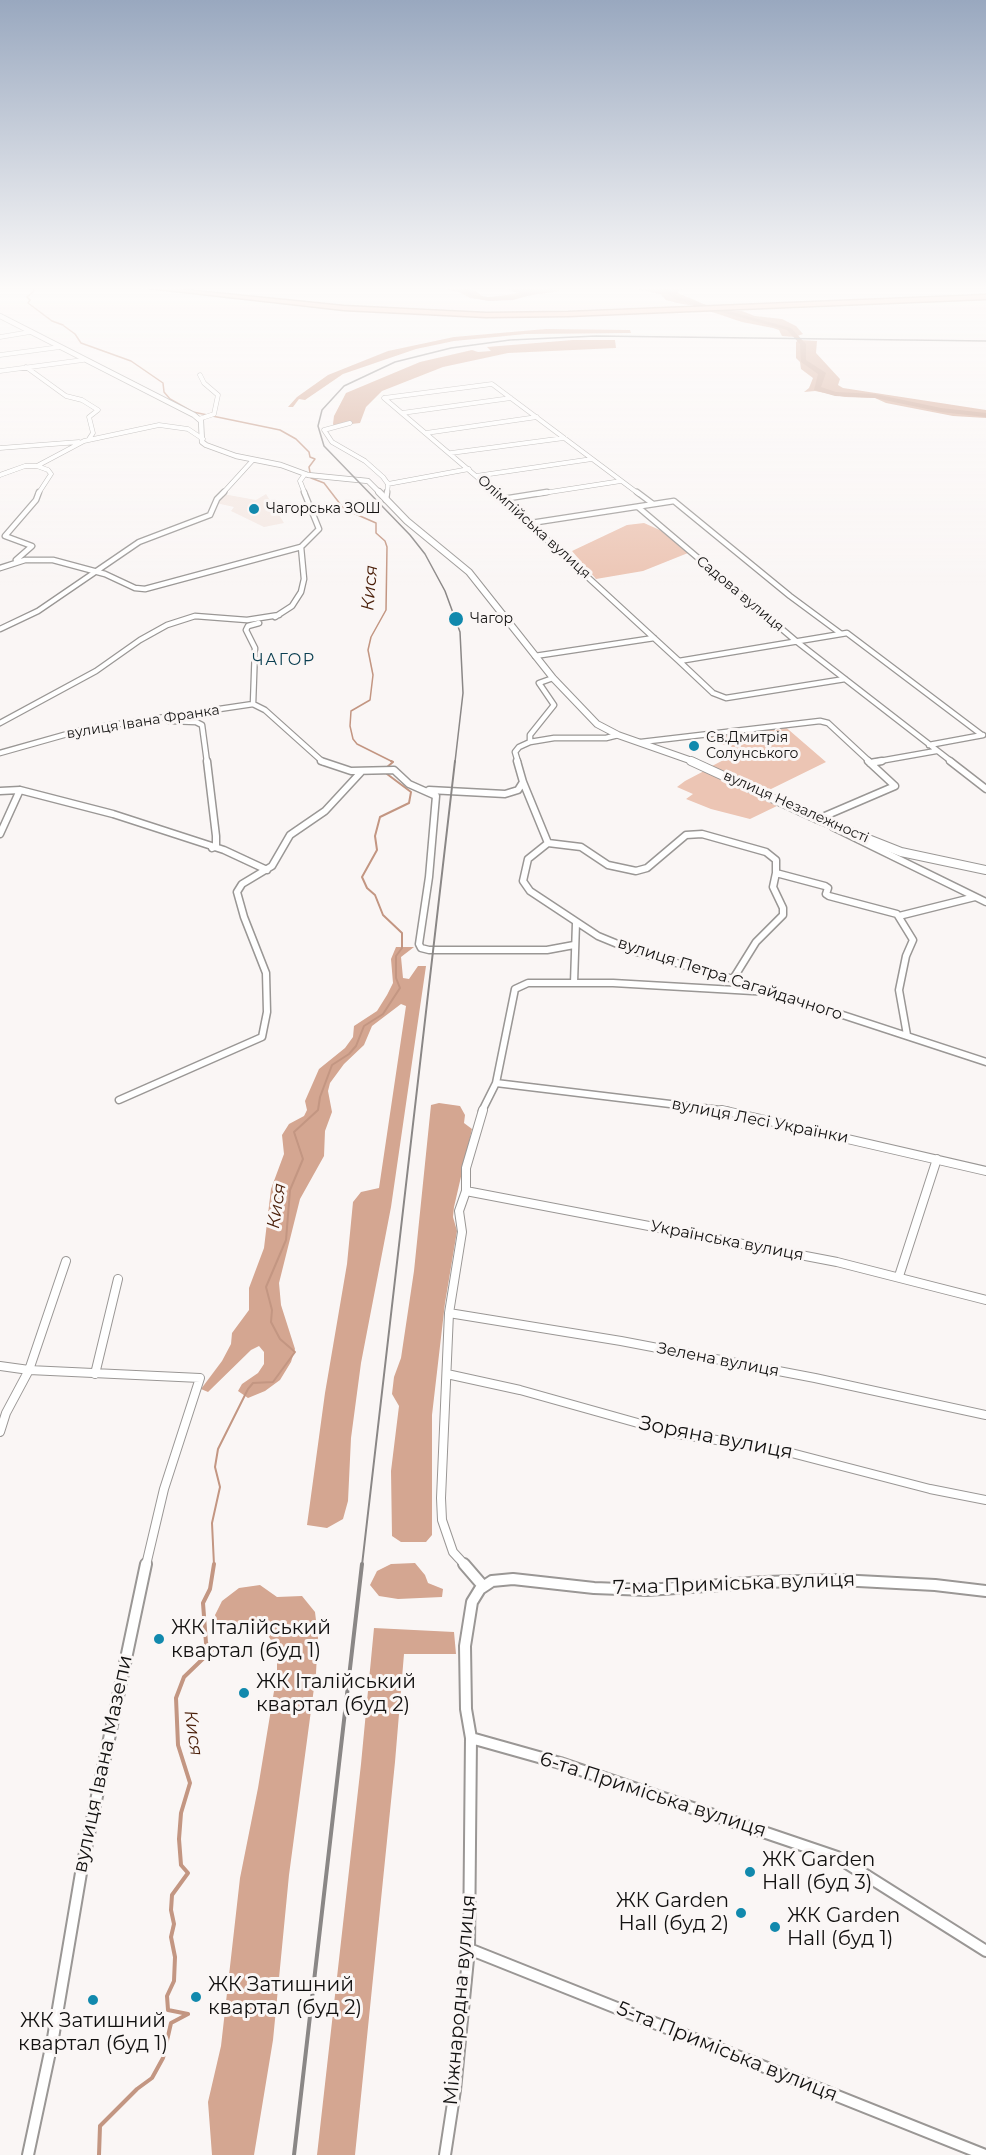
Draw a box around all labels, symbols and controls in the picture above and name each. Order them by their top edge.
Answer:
street label: Олімпійська вулиця [474,472,594,582]
place label: Чагорська ЗОШ [266,501,381,517]
marker: Чагорська ЗОШ [247,502,261,516]
street label: Садова вулиця [693,553,787,635]
water label: Кися [357,564,383,612]
marker: Чагор [447,610,465,628]
place label: Чагор [470,611,513,627]
district label: ЧАГОР [252,650,316,670]
street label: вулиця Івана Франка [65,702,221,742]
place label: Св.Дмитрія Солунського [706,730,798,762]
marker: Св.Дмитрія Солунського [687,739,701,753]
street label: вулиця Незалежності [721,767,871,847]
street label: вулиця Петра Сагайдачного [615,934,845,1024]
street label: вулиця Лесі Українки [670,1094,850,1148]
water label: Кися [263,1182,291,1230]
street label: Українська вулиця [649,1217,805,1265]
street label: Зелена вулиця [655,1339,781,1381]
street label: Зоряна вулиця [637,1411,795,1465]
street label: 7-ма Приміська вулиця [613,1568,855,1600]
place label: ЖК Італійський квартал (буд 1) [171,1616,331,1663]
marker: ЖК Італійський квартал (буд 1) [152,1632,166,1646]
street label: вулиця Івана Мазепи [68,1653,138,1875]
place label: ЖК Італійський квартал (буд 2) [256,1670,416,1717]
marker: ЖК Італійський квартал (буд 2) [237,1686,251,1700]
water label: Кися [179,1709,207,1757]
street label: 6-та Приміська вулиця [537,1747,769,1843]
place label: ЖК Garden Hall (буд 3) [762,1848,875,1895]
marker: ЖК Garden Hall (буд 3) [743,1865,757,1879]
place label: ЖК Garden Hall (буд 2) [616,1889,729,1936]
street label: Міжнародна вулиця [439,1894,481,2106]
place label: ЖК Garden Hall (буд 1) [787,1904,900,1951]
marker: ЖК Garden Hall (буд 2) [734,1906,748,1920]
marker: ЖК Garden Hall (буд 1) [768,1920,782,1934]
place label: ЖК Затишний квартал (буд 2) [208,1973,362,2020]
marker: ЖК Затишний квартал (буд 2) [189,1990,203,2004]
marker: ЖК Затишний квартал (буд 1) [86,1993,100,2007]
street label: 5-та Приміська вулиця [613,1997,841,2107]
place label: ЖК Затишний квартал (буд 1) [18,2009,168,2056]

